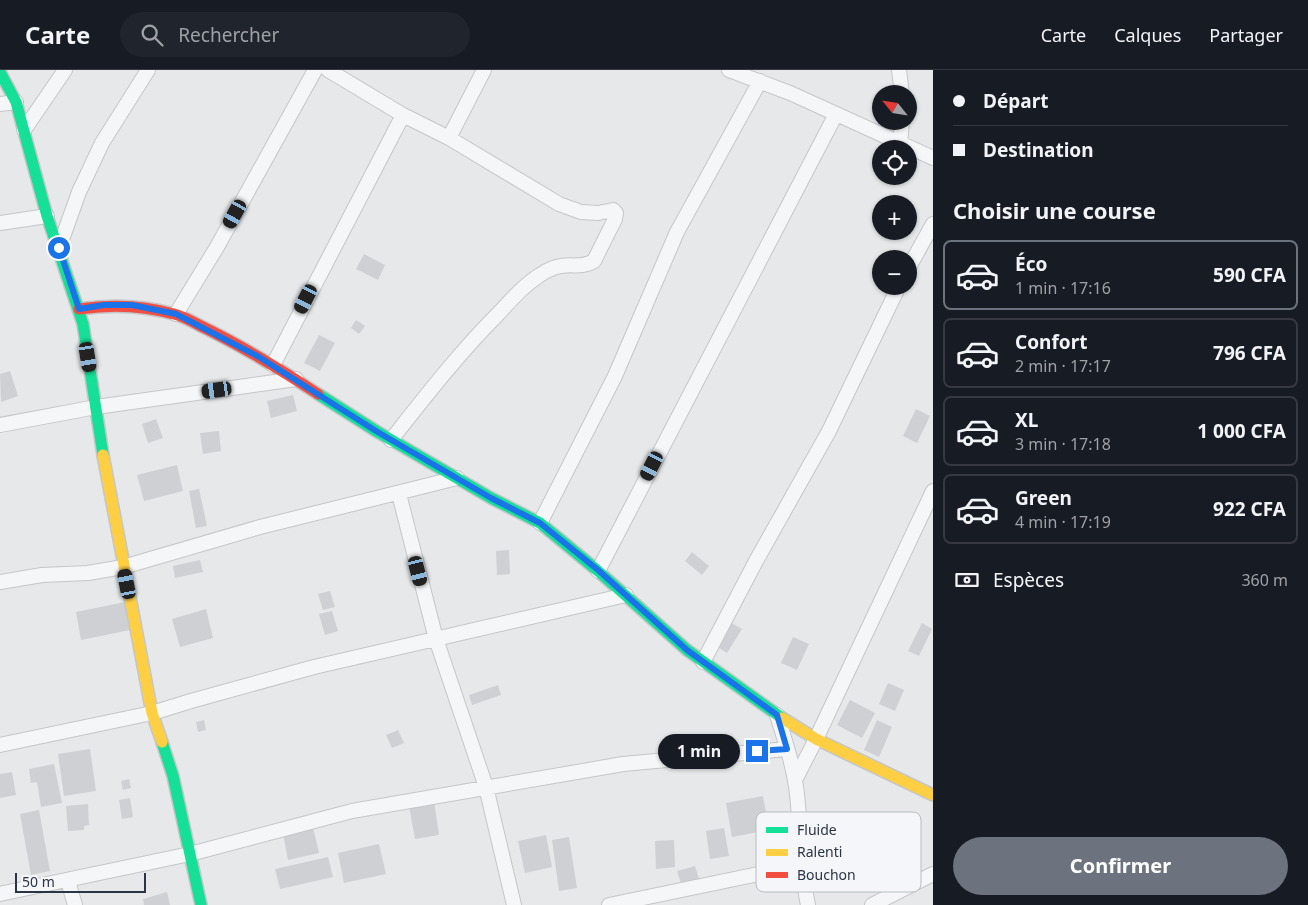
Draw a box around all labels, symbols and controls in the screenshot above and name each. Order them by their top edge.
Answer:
search box [120,12,470,57]
text: Carte [25,18,90,51]
icon: search [138,21,166,49]
text: Rechercher [178,22,279,48]
text: Carte [1041,23,1086,47]
text: Calques [1114,23,1181,47]
text: Partager [1209,23,1283,47]
north arrow [872,85,918,130]
map controls [872,85,917,295]
text: Départ [983,88,1048,114]
text: Destination [983,137,1094,163]
button: locate [872,140,917,185]
button: + [872,195,917,240]
text: Choisir une course [953,195,1156,225]
car [221,197,248,231]
route start [48,237,70,259]
button: − [872,250,917,295]
text: Éco [1015,251,1047,277]
icon: car [955,253,1000,298]
text: 590 CFA [1213,262,1286,288]
text: 1 min · 17:16 [1015,277,1111,299]
car [292,282,319,316]
text: Confort [1015,329,1087,355]
icon: car [955,331,1000,376]
text: 796 CFA [1213,340,1286,366]
car [78,341,97,373]
text: 2 min · 17:17 [1015,355,1111,377]
car [201,380,232,400]
text: XL [1015,407,1038,433]
icon: car [955,409,1000,454]
text: 1 000 CFA [1197,418,1286,444]
text: 3 min · 17:18 [1015,433,1111,455]
car [638,449,665,483]
text: Green [1015,485,1072,511]
icon: car [955,487,1000,532]
text: 922 CFA [1213,496,1286,522]
text: 4 min · 17:19 [1015,511,1111,533]
car [407,555,428,587]
icon: cash [953,566,981,594]
text: Espèces [993,567,1064,593]
car [116,568,137,600]
text: 360 m [1241,569,1288,591]
callout: 1 min [657,734,740,768]
text: 1 min [677,740,721,762]
route end [746,740,768,762]
legend [756,812,921,892]
text: Fluide [797,820,837,839]
button: Confirmer [953,837,1288,895]
text: Ralenti [797,842,842,861]
text: Bouchon [797,865,856,884]
scale bar [15,870,146,893]
text: 50 m [22,872,55,891]

